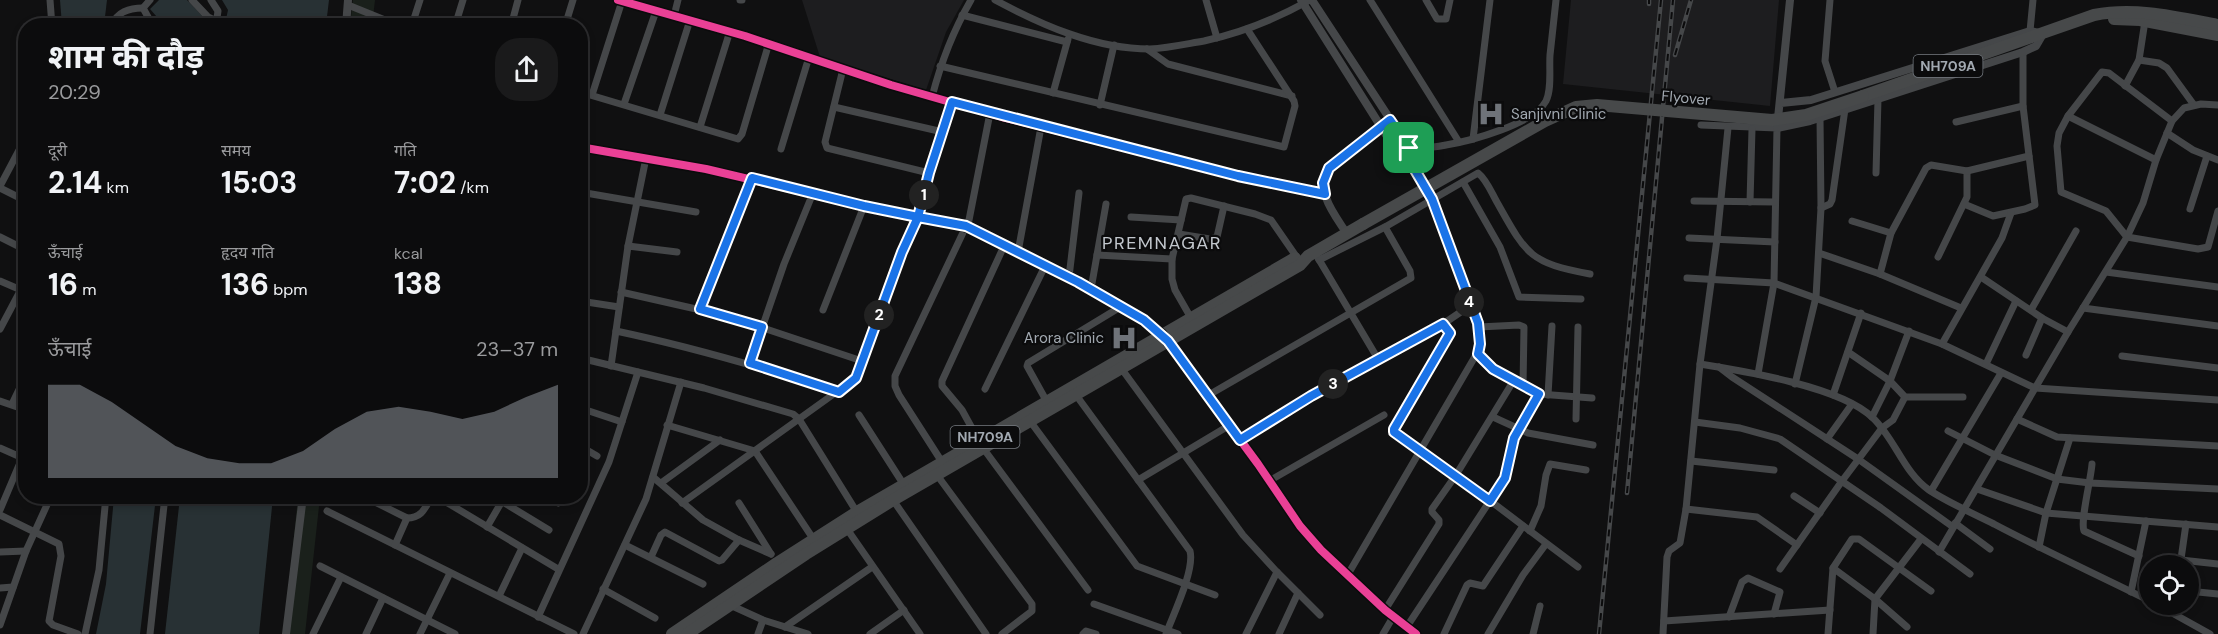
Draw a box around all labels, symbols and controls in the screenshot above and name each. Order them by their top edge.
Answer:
text: शाम की दौड़ [48,35,204,78]
button: share [495,38,558,101]
road number: NH709A [1914,55,1982,77]
text: 20:29 [48,79,101,105]
street label: Flyover [1661,86,1712,110]
hospital icon: Sanjivni Clinic [1476,99,1506,129]
place label: Sanjivni Clinic [1511,104,1606,124]
pin [1383,122,1434,173]
icon: arrive [1392,131,1425,164]
text: दूरी [48,140,67,161]
text: समय [221,140,251,161]
text: गति [394,140,416,161]
text: 2.14 [48,163,102,202]
text: 15:03 [221,163,297,202]
text: 7:02 [394,163,456,202]
text: km [102,177,129,198]
text: /km [456,177,489,198]
pin: 1 [909,180,939,210]
text: 1 [921,184,927,205]
district label: PREMNAGAR [1102,231,1222,255]
text: ऊँचाई [48,242,83,263]
text: हृदय गति [221,242,274,263]
text: kcal [394,243,423,264]
text: 138 [394,264,442,303]
text: 16 [48,265,78,304]
text: 136 [221,265,269,304]
text: m [78,279,96,300]
text: bpm [269,279,308,300]
pin: 4 [1454,287,1484,317]
text: 4 [1464,291,1474,312]
pin: 2 [864,300,894,330]
text: 2 [874,304,884,325]
hospital icon: Arora Clinic [1109,323,1139,353]
place label: Arora Clinic [1024,328,1104,348]
text: ऊँचाई [48,336,91,362]
text: 23–37 m [476,336,558,362]
pin: 3 [1318,369,1348,399]
text: 3 [1328,373,1338,394]
road number: NH709A [950,426,1020,448]
map controls [2139,555,2199,615]
button: locate [2139,555,2199,615]

